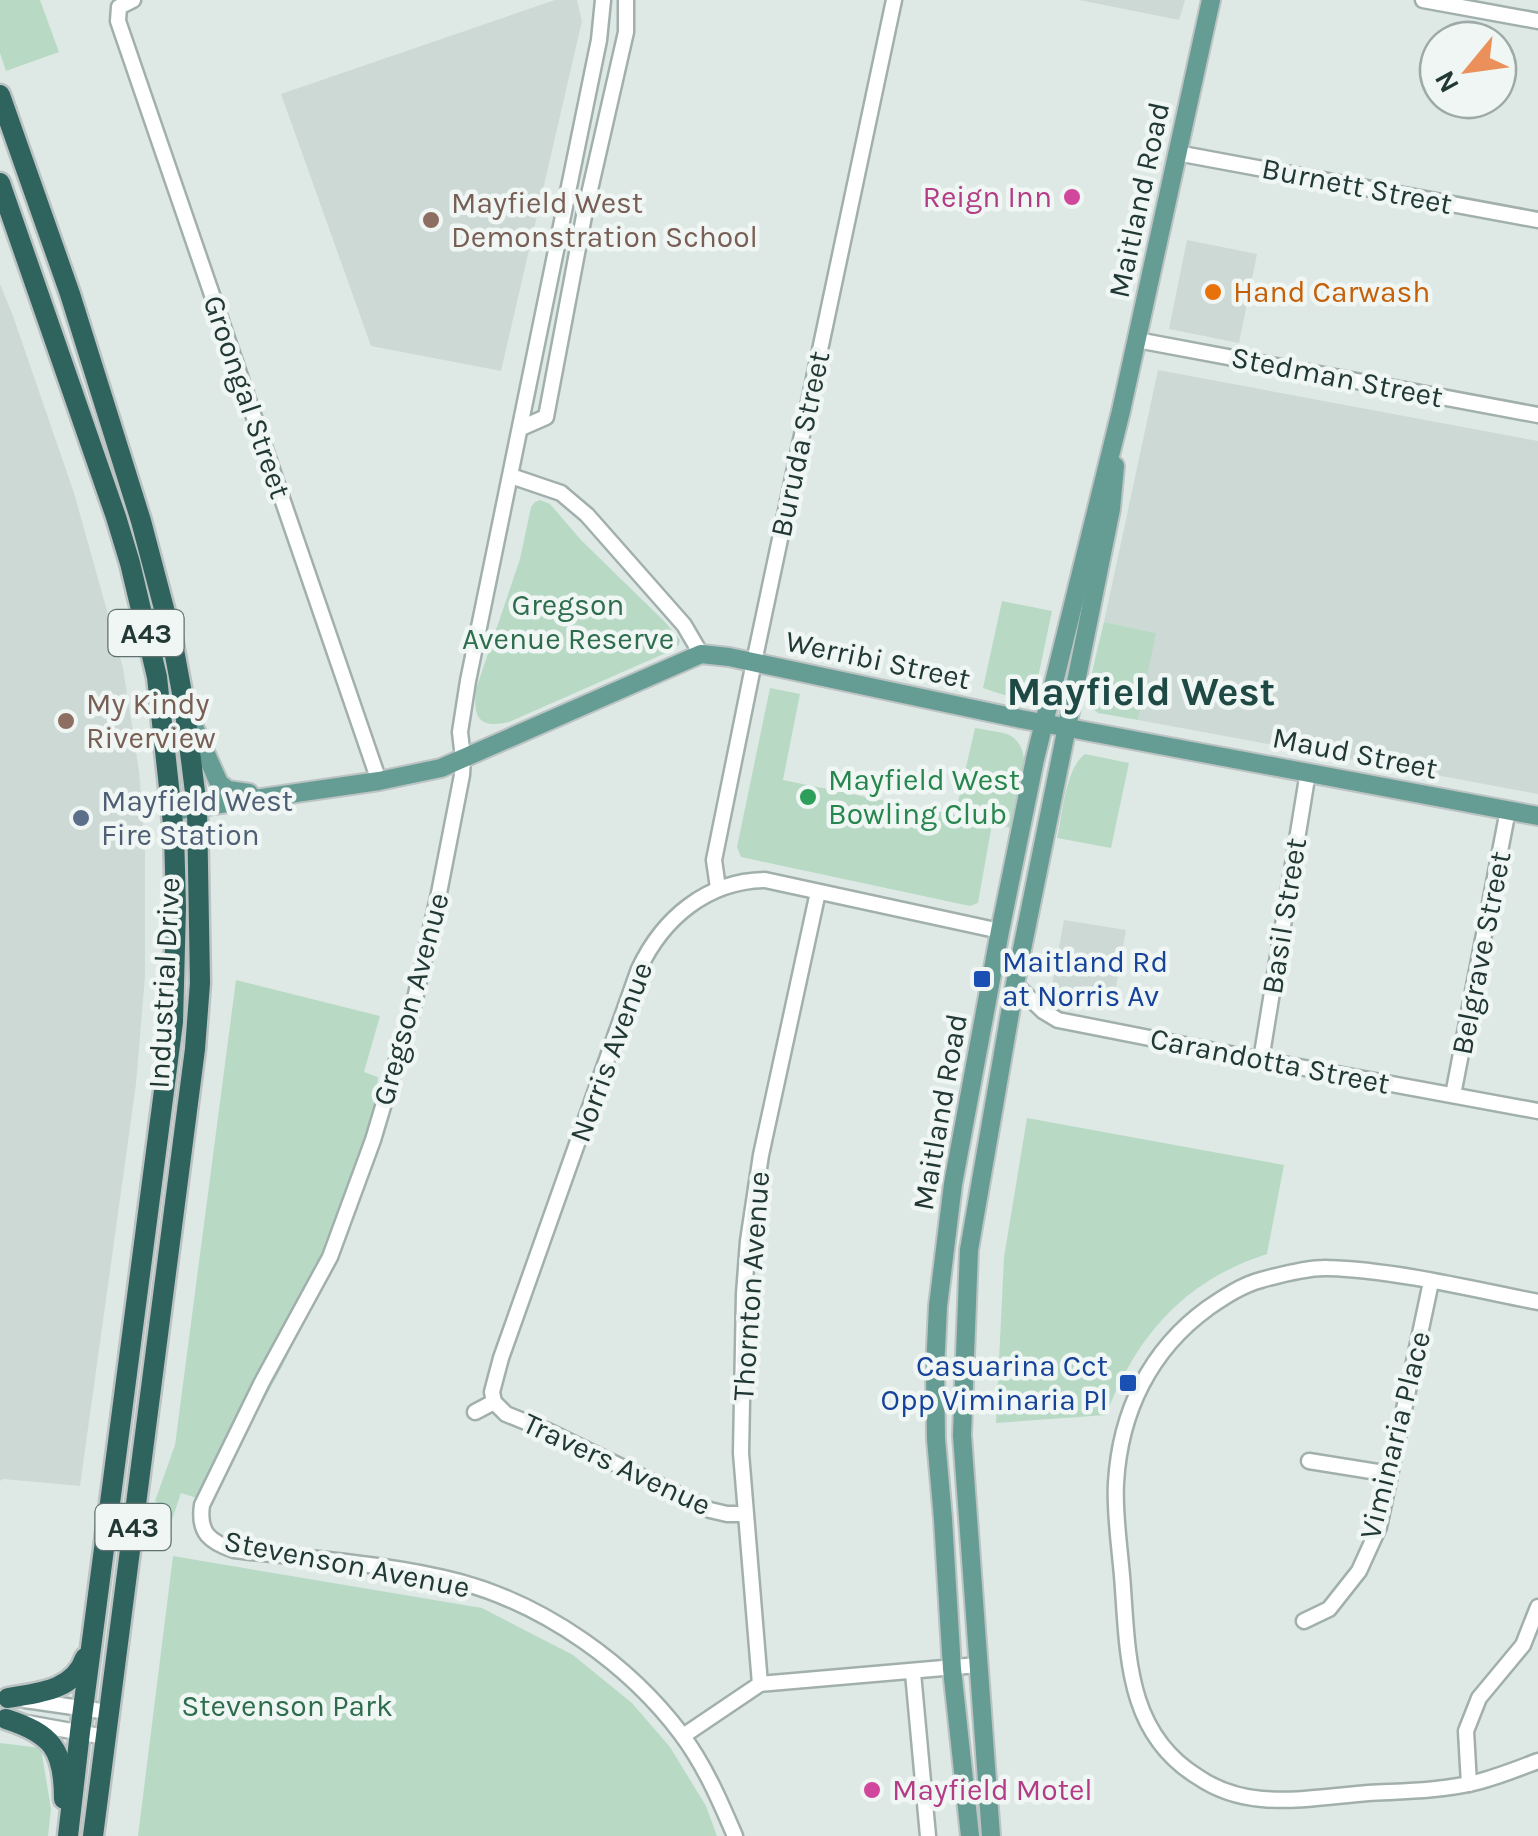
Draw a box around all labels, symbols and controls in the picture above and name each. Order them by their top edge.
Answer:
north arrow [1418,20,1518,120]
text: N [1427,65,1466,99]
street label: Maitland Road [1101,99,1177,301]
street label: Burnett Street [1259,150,1455,222]
place label: Reign Inn [923,179,1052,215]
place label: Mayfield West Demonstration School [451,185,758,255]
marker: Reign Inn [1061,186,1083,208]
marker: Mayfield West Demonstration School [420,209,442,231]
place label: Hand Carwash [1233,274,1430,310]
marker: Hand Carwash [1202,281,1224,303]
street label: Groongal Street [195,291,299,503]
street label: Stedman Street [1228,339,1446,415]
street label: Buruda Street [763,348,837,540]
park label: Gregson Avenue Reserve [462,587,674,657]
road number: A43 [108,610,184,656]
street label: Werribi Street [782,623,974,697]
district label: Mayfield West [1007,668,1275,715]
place label: My Kindy Riverview [86,686,216,756]
marker: My Kindy Riverview [55,710,77,732]
street label: Maud Street [1269,719,1441,787]
place label: Mayfield West Bowling Club [828,762,1020,832]
place label: Mayfield West Fire Station [101,783,293,853]
marker: Mayfield West Bowling Club [797,786,819,808]
marker: Mayfield West Fire Station [70,807,92,829]
street label: Basil Street [1254,835,1314,997]
street label: Belgrave Street [1444,848,1518,1058]
street label: Industrial Drive [140,877,188,1089]
street label: Gregson Avenue [365,889,457,1109]
place label: Maitland Rd at Norris Av [1002,944,1168,1014]
street label: Norris Avenue [562,957,660,1147]
marker: Maitland Rd at Norris Av [971,968,993,990]
street label: Maitland Road [905,1011,975,1213]
street label: Carandotta Street [1147,1020,1393,1102]
street label: Thornton Avenue [725,1170,777,1402]
street label: Viminaria Place [1352,1327,1438,1543]
place label: Casuarina Cct Opp Viminaria Pl [881,1348,1108,1418]
marker: Casuarina Cct Opp Viminaria Pl [1117,1372,1139,1394]
street label: Travers Avenue [517,1405,717,1523]
road number: A43 [96,1504,170,1550]
street label: Stevenson Avenue [221,1523,473,1605]
park label: Stevenson Park [181,1688,393,1724]
place label: Mayfield Motel [892,1772,1093,1808]
marker: Mayfield Motel [861,1779,883,1801]

